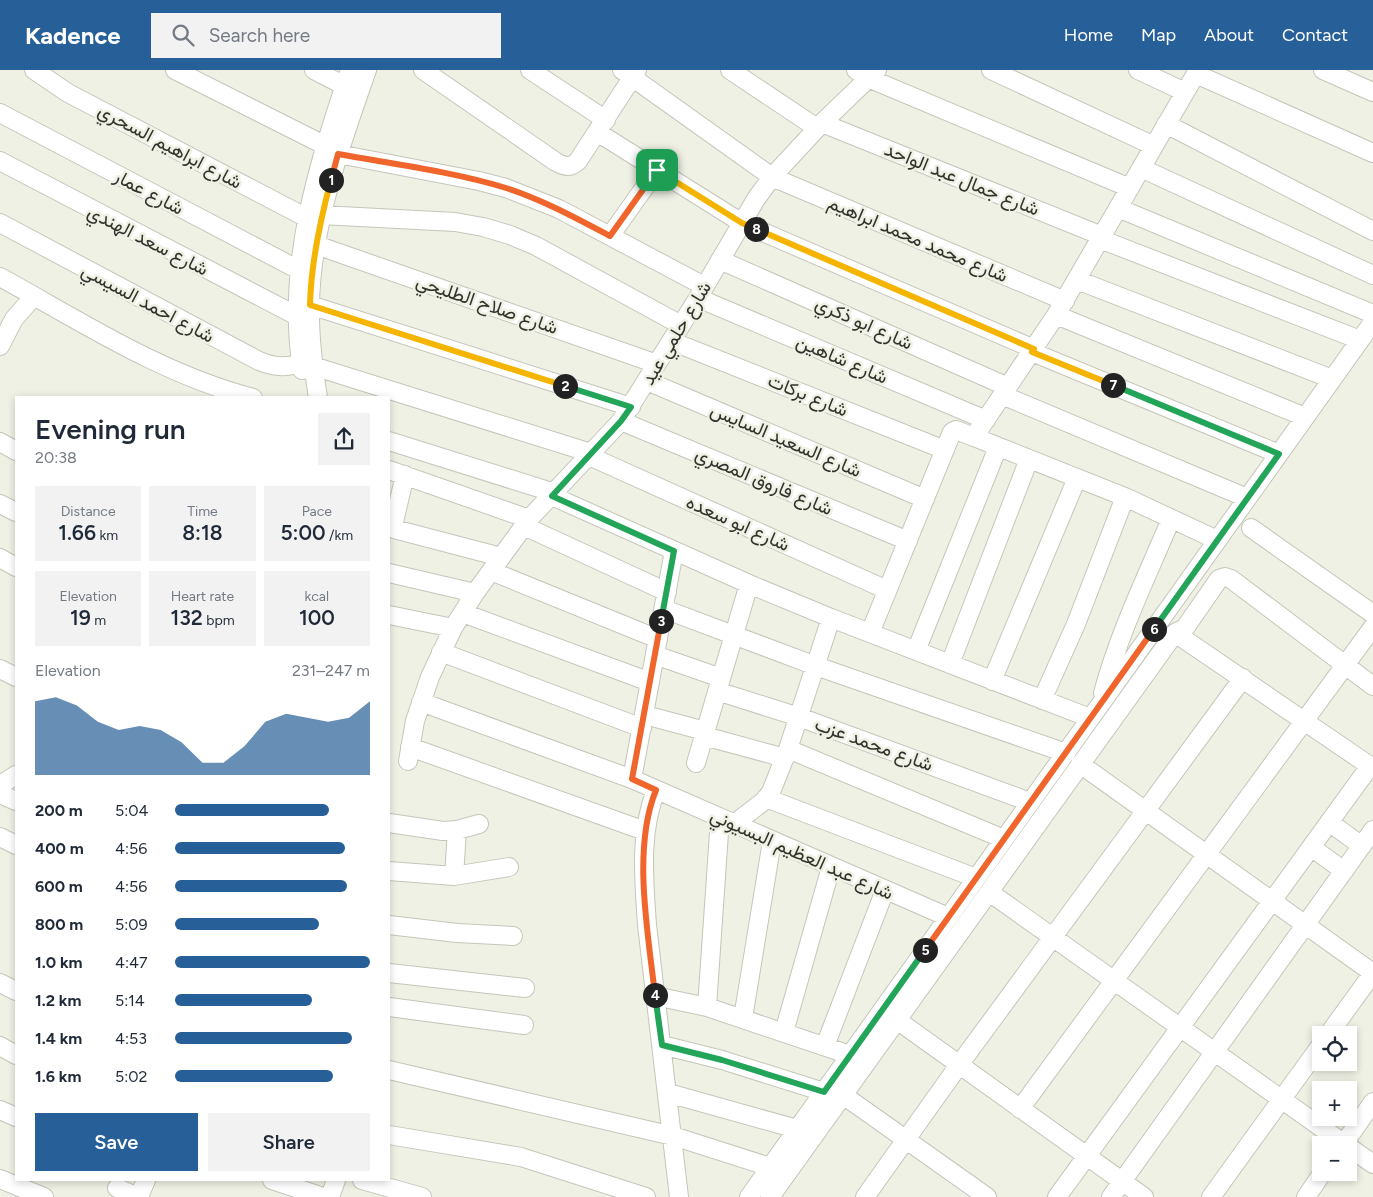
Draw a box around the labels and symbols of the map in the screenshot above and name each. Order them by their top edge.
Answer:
street label: شارع ابراهيم السحري [92,98,246,197]
street label: شارع جمال عبد الواحد [881,137,1043,222]
pin [636,149,678,191]
street label: شارع عمار [109,164,188,221]
pin: 1 [318,168,344,192]
street label: شارع محمد محمد ابراهيم [824,191,1011,288]
street label: شارع سعد الهندي [82,200,212,284]
pin: 8 [744,216,768,242]
street label: شارع احمد السيسي [76,258,218,351]
street label: شارع صلاح الطليحي [412,269,561,343]
street label: شارع حلمي عيد [636,277,719,391]
street label: شارع ابو ذكري [810,291,916,358]
street label: شارع شاهين [792,329,891,390]
street label: شارع بركات [764,369,851,422]
pin: 7 [1100,372,1126,398]
pin: 2 [552,374,578,398]
street label: شارع السعيد السايس [707,398,865,483]
street label: شارع فاروق المصري [690,442,836,524]
street label: شارع ابو سعده [682,490,793,557]
pin: 3 [648,608,674,634]
pin: 6 [1142,616,1166,642]
street label: شارع محمد عزب [811,712,936,777]
street label: شارع عبد العظيم البسيوني [705,803,897,908]
pin: 5 [912,938,938,962]
pin: 4 [642,982,668,1008]

